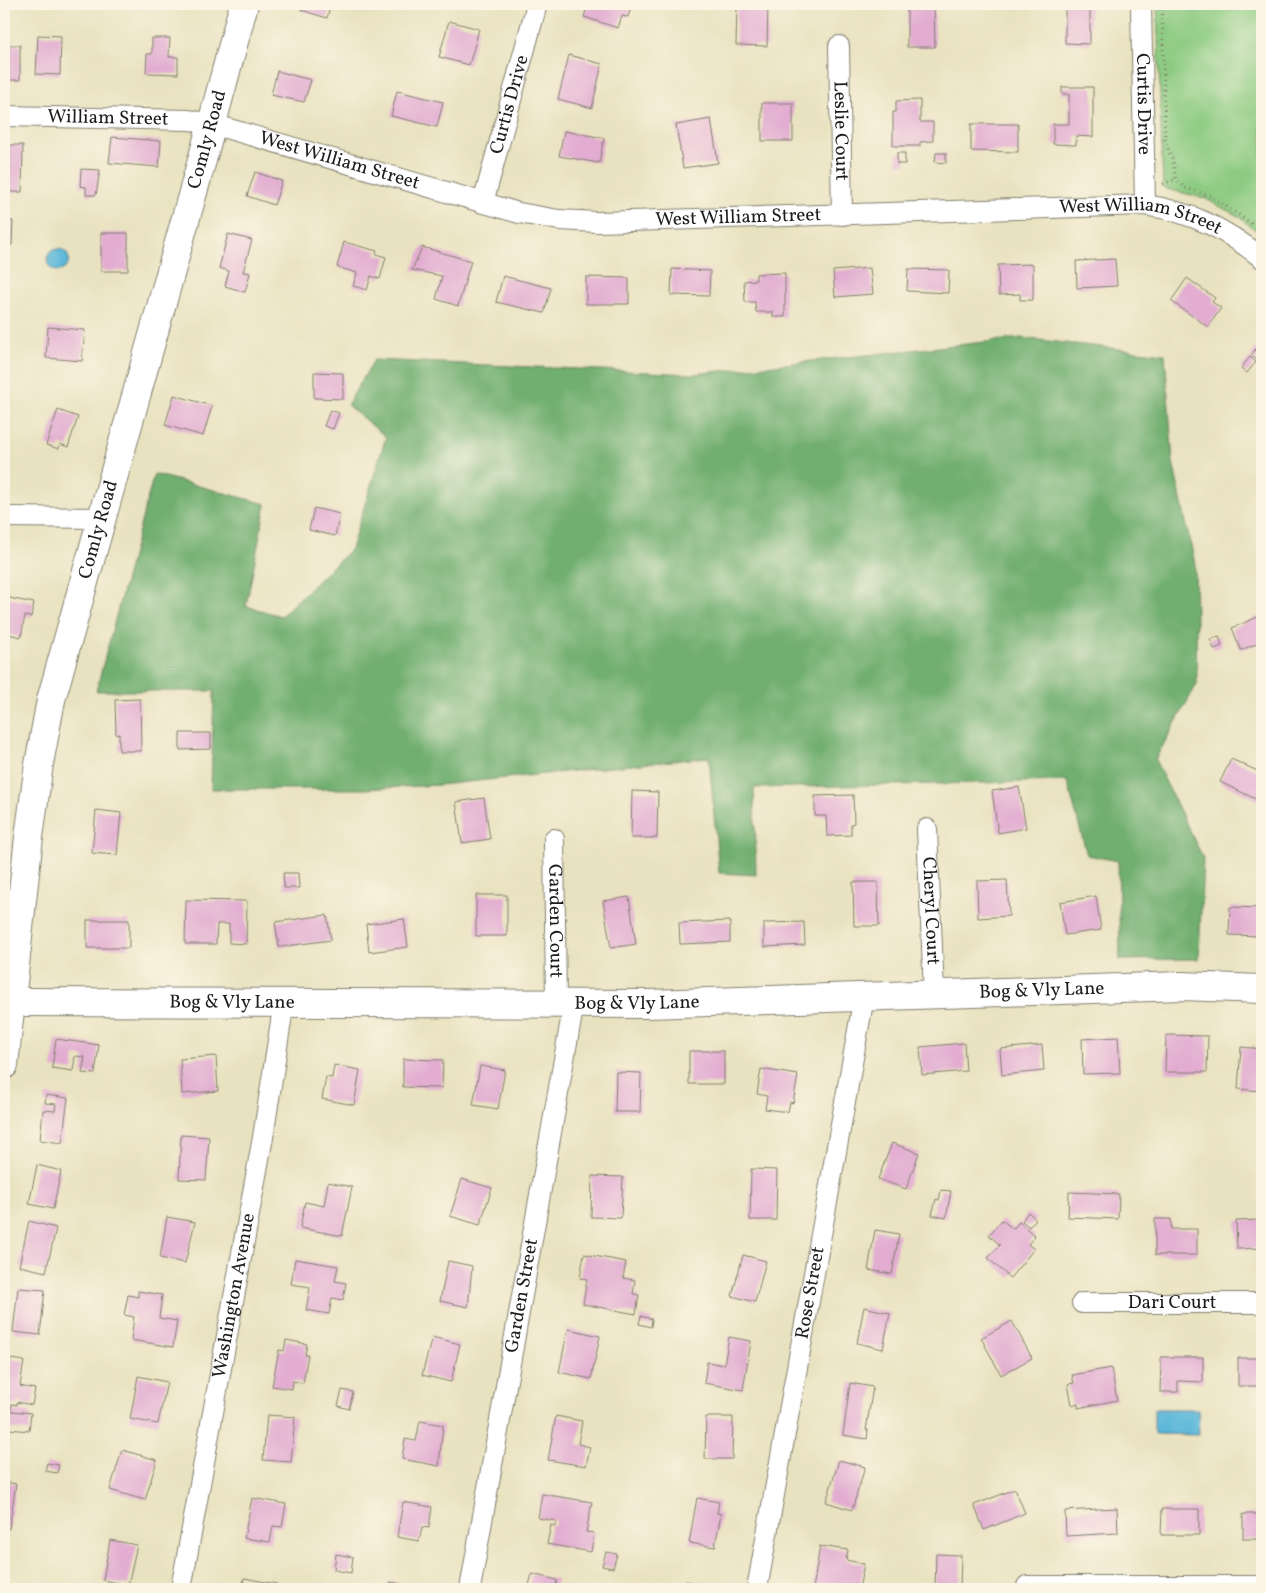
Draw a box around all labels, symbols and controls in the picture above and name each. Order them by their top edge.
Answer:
street label: Curtis Drive [484,52,536,157]
street label: Curtis Drive [1129,53,1157,155]
street label: Leslie Court [827,81,854,182]
street label: Comly Road [182,87,233,192]
street label: William Street [47,104,169,133]
street label: West William Street [256,125,423,197]
street label: West William Street [1059,192,1227,242]
street label: West William Street [655,202,822,233]
street label: Comly Road [72,477,125,582]
street label: Cheryl Court [915,856,946,966]
street label: Garden Court [541,864,569,979]
street label: Bog & Vly Lane [979,976,1105,1006]
street label: Bog & Vly Lane [169,989,295,1016]
street label: Bog & Vly Lane [574,989,700,1017]
street label: Washington Avenue [206,1211,262,1380]
street label: Garden Street [499,1236,545,1355]
street label: Rose Street [789,1244,832,1341]
street label: Dari Court [1128,1290,1217,1316]

